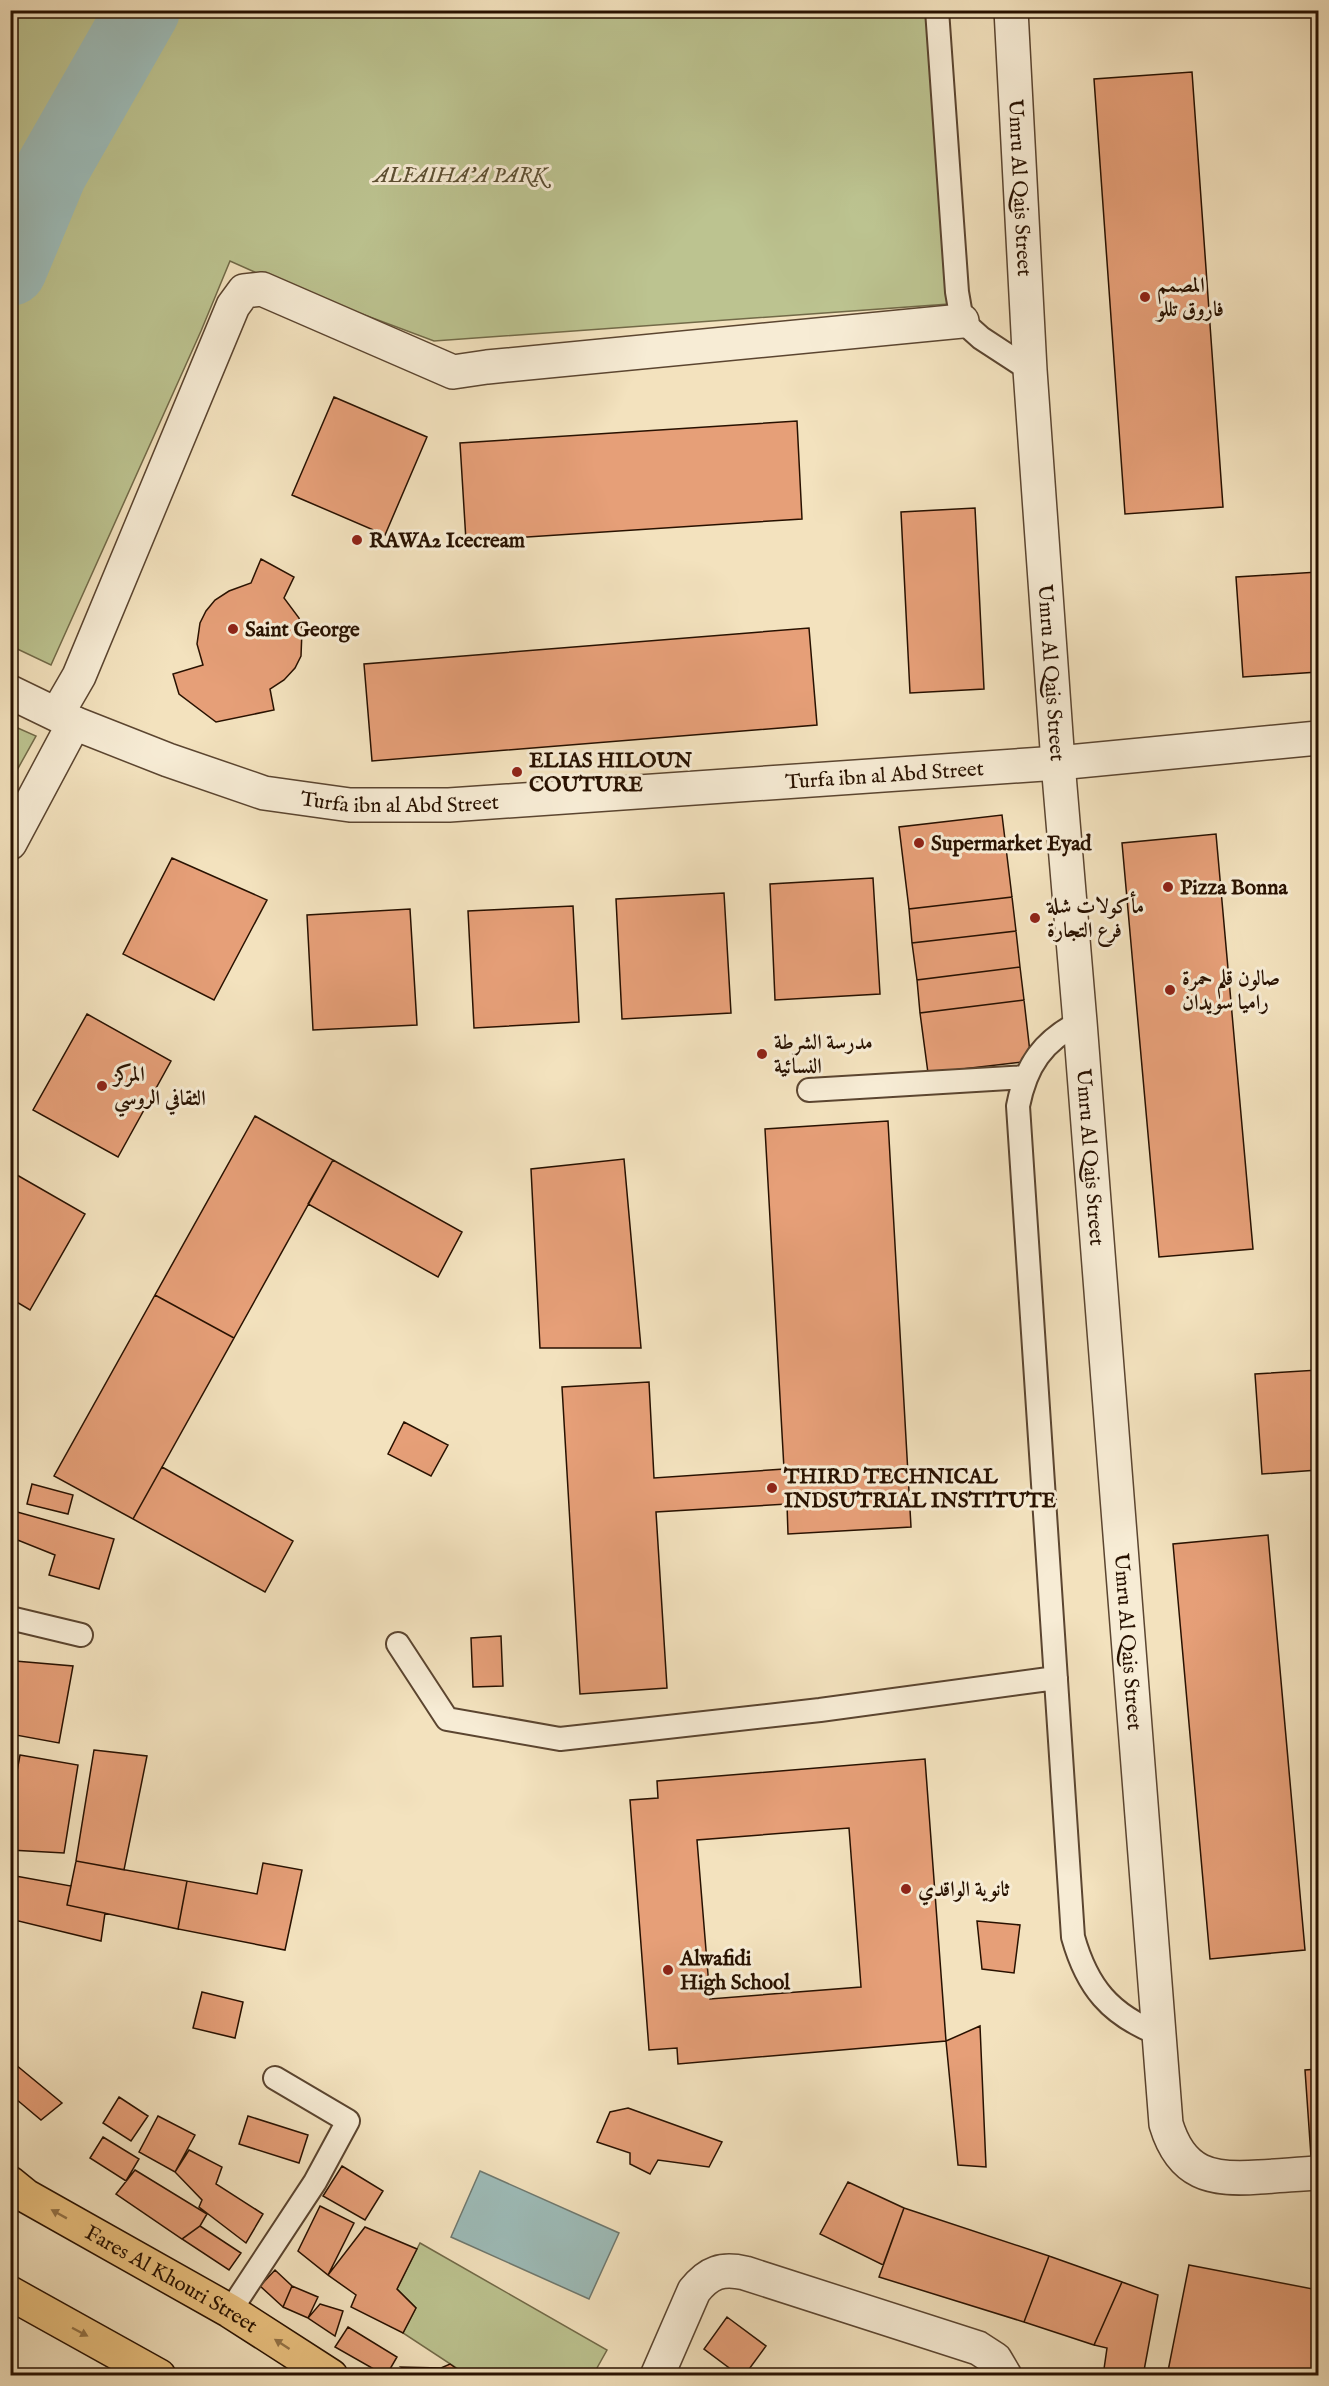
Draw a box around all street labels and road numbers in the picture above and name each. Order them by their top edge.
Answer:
street label: Umru Al Qais Street [1001,99,1037,277]
street label: Umru Al Qais Street [1030,583,1070,762]
street label: Turfa ibn al Abd Street [785,756,985,797]
street label: Turfa ibn al Abd Street [299,786,500,820]
street label: Umru Al Qais Street [1069,1068,1109,1247]
street label: Umru Al Qais Street [1107,1552,1147,1731]
street label: Fares Al Khouri Street [80,2220,262,2340]

